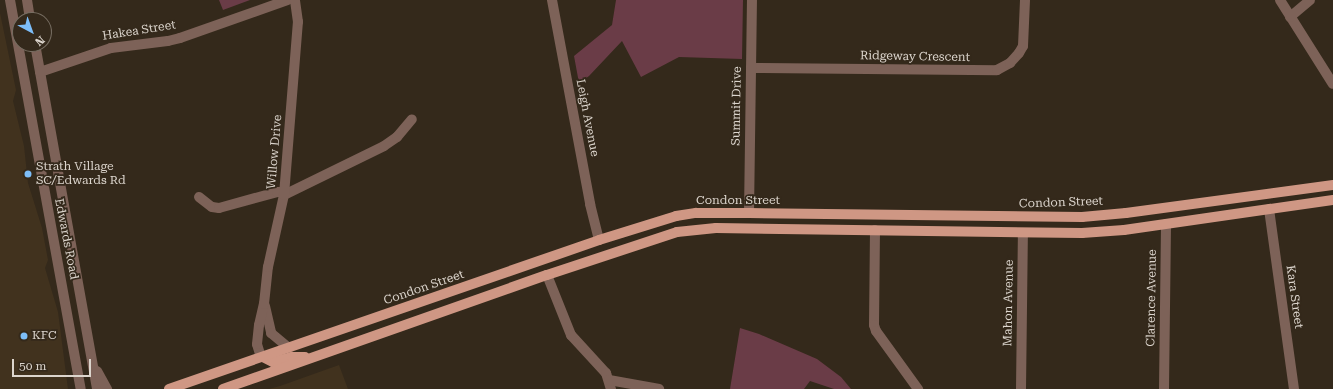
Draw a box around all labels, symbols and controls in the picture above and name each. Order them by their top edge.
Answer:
north arrow [12,12,52,52]
street label: Hakea Street [101,18,177,44]
text: N [32,33,47,48]
street label: Ridgeway Crescent [860,49,970,65]
street label: Summit Drive [729,66,745,146]
street label: Leigh Avenue [572,78,602,158]
street label: Willow Drive [265,114,285,190]
place label: Strath Village SC/Edwards Rd [36,160,126,188]
marker: Strath Village SC/Edwards Rd [23,169,33,179]
street label: Condon Street [696,194,780,208]
street label: Condon Street [1019,194,1103,212]
street label: Edwards Road [51,197,81,281]
street label: Clarence Avenue [1144,249,1160,347]
street label: Mahon Avenue [1001,260,1017,346]
street label: Kara Street [1282,264,1306,330]
street label: Condon Street [382,268,466,308]
place label: KFC [32,329,56,343]
marker: KFC [19,331,29,341]
scale bar [14,351,93,377]
text: 50 m [19,359,46,373]

